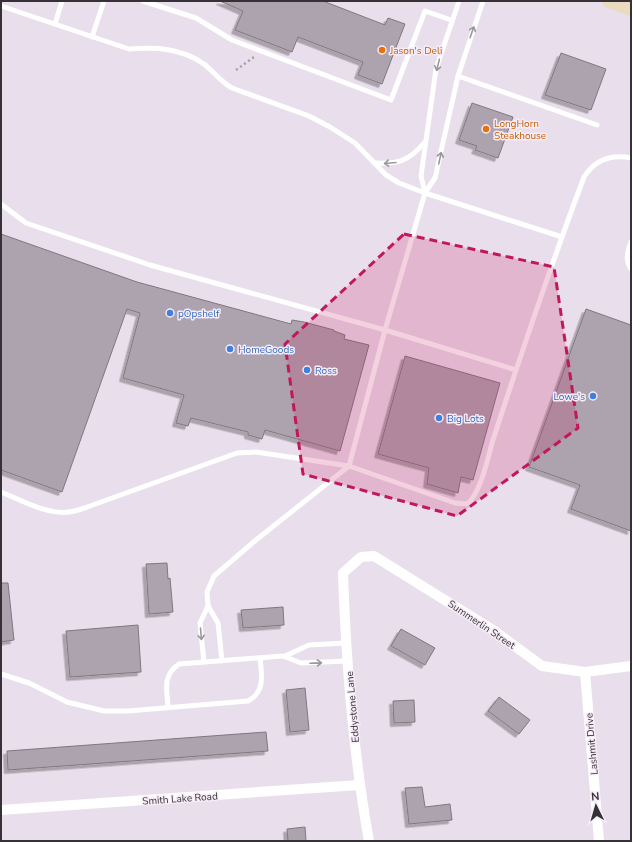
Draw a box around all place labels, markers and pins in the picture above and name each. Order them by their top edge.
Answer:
place label: Jason's Deli [389,44,442,58]
marker: Jason's Deli [377,45,387,55]
place label: LongHorn Steakhouse [494,117,546,143]
marker: LongHorn Steakhouse [481,124,491,134]
place label: pOpshelf [178,307,220,321]
marker: pOpshelf [165,308,175,318]
place label: HomeGoods [238,343,294,357]
marker: HomeGoods [225,344,235,354]
place label: Ross [315,364,337,378]
marker: Ross [302,365,312,375]
place label: Lowe's [553,390,585,404]
marker: Lowe's [588,391,598,401]
place label: Big Lots [447,412,484,426]
marker: Big Lots [434,413,444,423]

